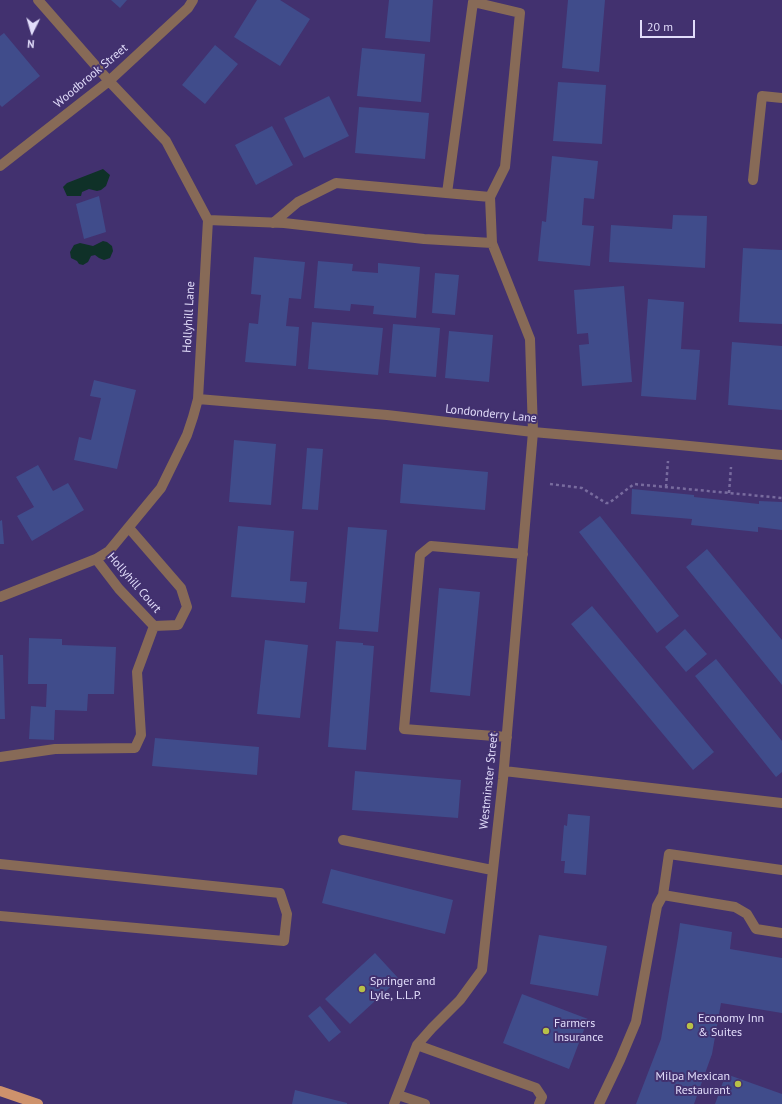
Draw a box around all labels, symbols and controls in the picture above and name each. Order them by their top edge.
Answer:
north arrow [12,12,52,52]
scale bar [642,12,697,38]
text: 20 m [647,19,673,34]
text: N [27,37,35,51]
street label: Woodbrook Street [51,41,131,111]
street label: Hollyhill Lane [180,281,198,353]
street label: Londonderry Lane [444,402,538,426]
street label: Hollyhill Court [104,550,164,616]
street label: Westminster Street [477,732,501,830]
place label: Springer and Lyle, L.L.P. [370,975,436,1003]
marker: Springer and Lyle, L.L.P. [357,984,367,994]
place label: Economy Inn & Suites [698,1012,764,1040]
place label: Farmers Insurance [554,1017,603,1045]
marker: Economy Inn & Suites [685,1021,695,1031]
marker: Farmers Insurance [541,1026,551,1036]
place label: Milpa Mexican Restaurant [656,1070,730,1098]
marker: Milpa Mexican Restaurant [733,1079,743,1089]

